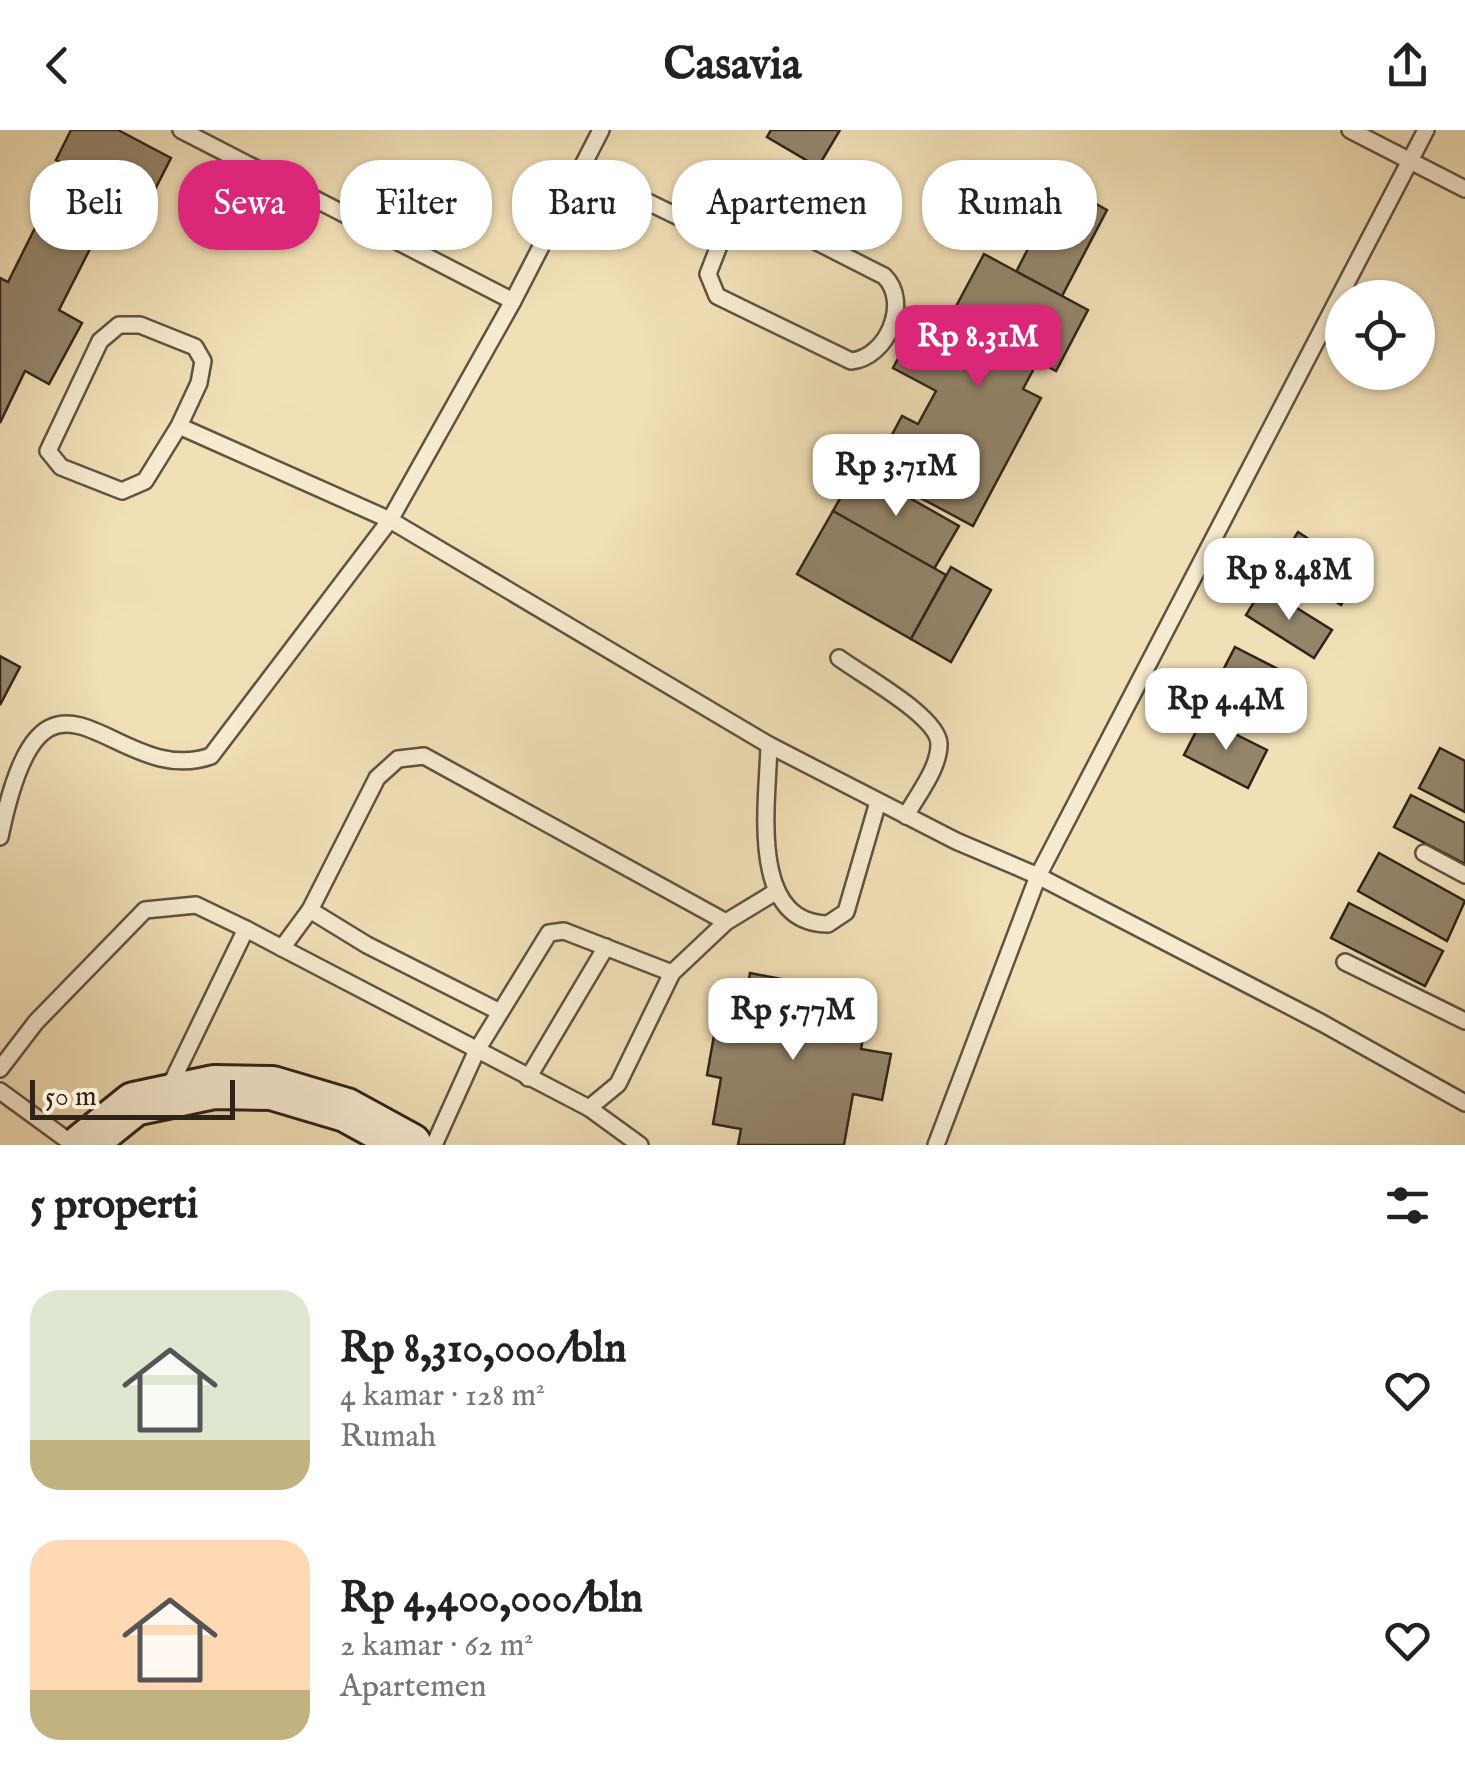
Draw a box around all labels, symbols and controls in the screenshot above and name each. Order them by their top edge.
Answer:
text: Casavia [664,37,801,94]
icon: back [30,38,85,93]
icon: share [1380,38,1435,93]
chip: Beli [30,160,158,250]
chip: Sewa [178,160,320,250]
chip: Filter [340,160,492,250]
chip: Baru [512,160,652,250]
chip: Apartemen [672,160,902,250]
chip: Rumah [922,160,1097,250]
map controls [1325,280,1435,390]
button: locate [1325,280,1435,390]
pin: Rp 8.31M [875,305,1081,390]
text: Rp 8.31M [917,317,1039,358]
pin: Rp 3.71M [793,434,999,519]
text: Rp 3.71M [835,446,957,487]
pin: Rp 8.48M [1186,538,1392,623]
text: Rp 8.48M [1226,550,1352,591]
pin: Rp 4.4M [1134,668,1318,753]
text: Rp 4.4M [1167,680,1285,721]
pin: Rp 5.77M [690,978,896,1063]
text: Rp 5.77M [730,990,856,1031]
scale bar [30,1075,235,1120]
text: 50 m [45,1080,97,1115]
icon: filters [1380,1178,1435,1233]
text: 5 properti [30,1179,198,1232]
text: Rp 8,310,000/bln [340,1323,627,1376]
icon: home [110,1330,230,1450]
icon: heart [1380,1363,1435,1418]
text: 4 kamar · 128 m² [340,1376,545,1417]
text: Rumah [340,1417,436,1458]
text: Rp 4,400,000/bln [340,1573,643,1626]
icon: home [110,1580,230,1700]
icon: heart [1380,1613,1435,1668]
text: 2 kamar · 62 m² [340,1626,533,1667]
text: Apartemen [340,1667,487,1708]

